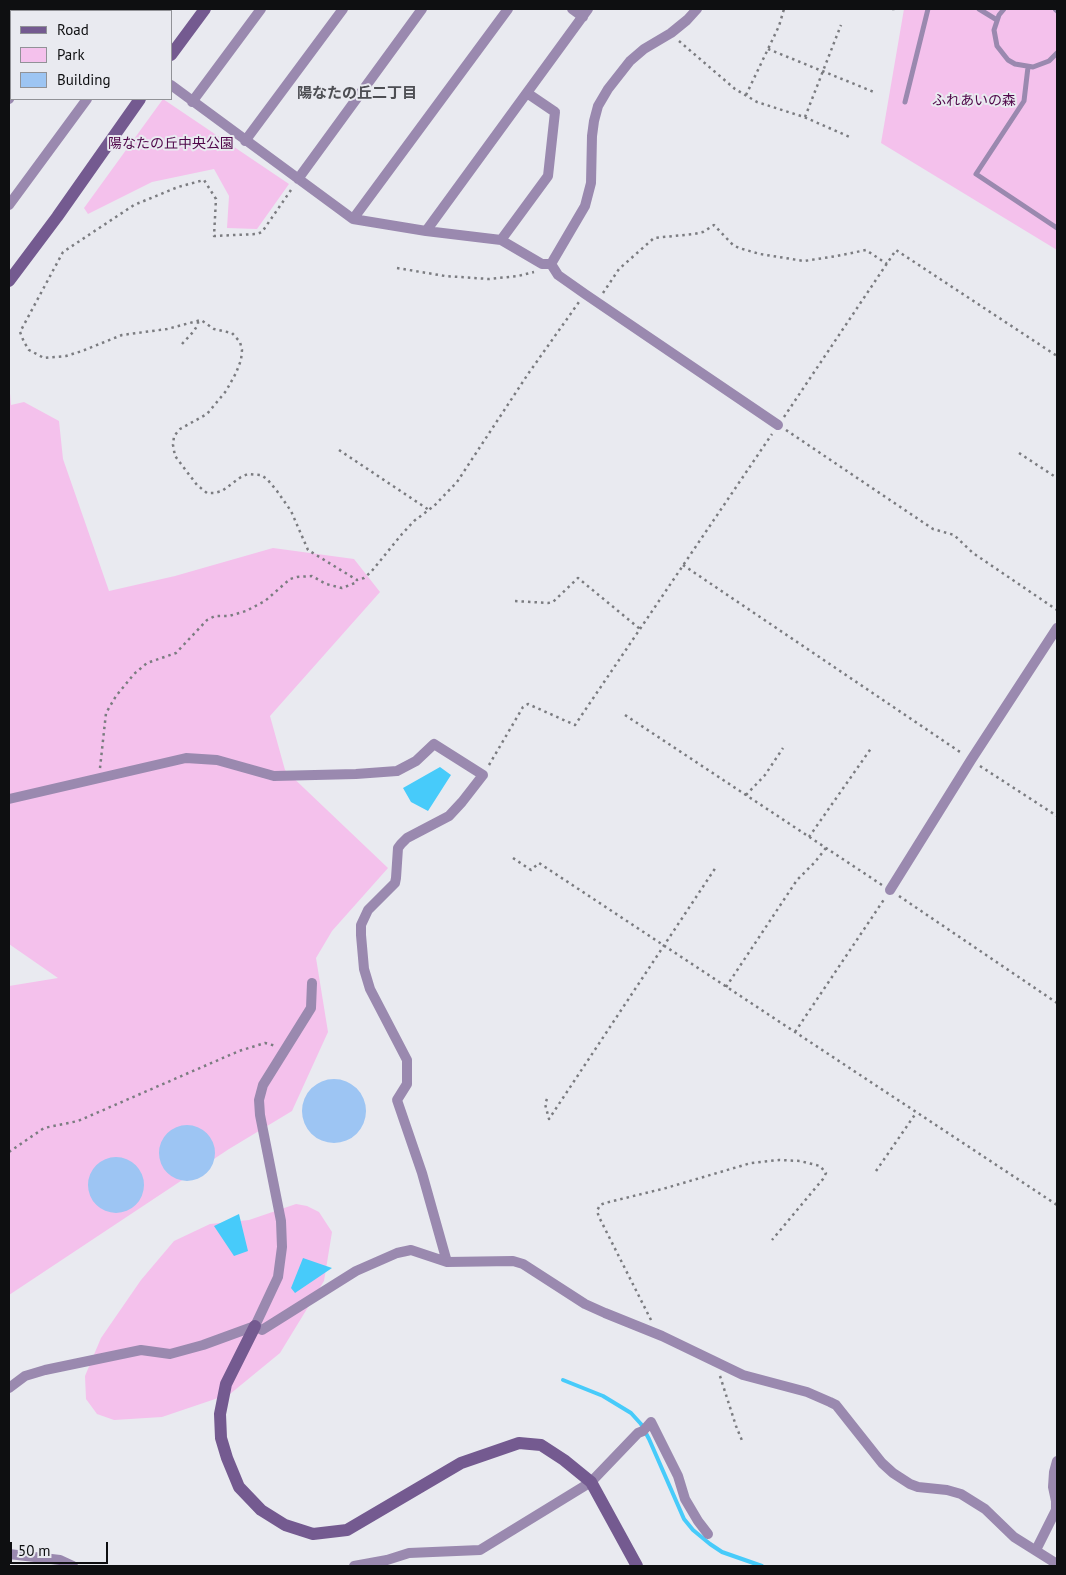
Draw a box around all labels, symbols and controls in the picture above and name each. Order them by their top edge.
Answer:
legend [10,10,172,100]
text: Road [57,20,89,39]
text: Park [57,45,85,64]
text: Building [57,70,111,89]
district label: 陽なたの丘二丁目 [297,85,417,103]
park label: ふれあいの森 [932,93,1016,109]
park label: 陽なたの丘中央公園 [108,136,234,152]
scale bar [12,1532,110,1564]
text: 50 m [18,1541,51,1560]

